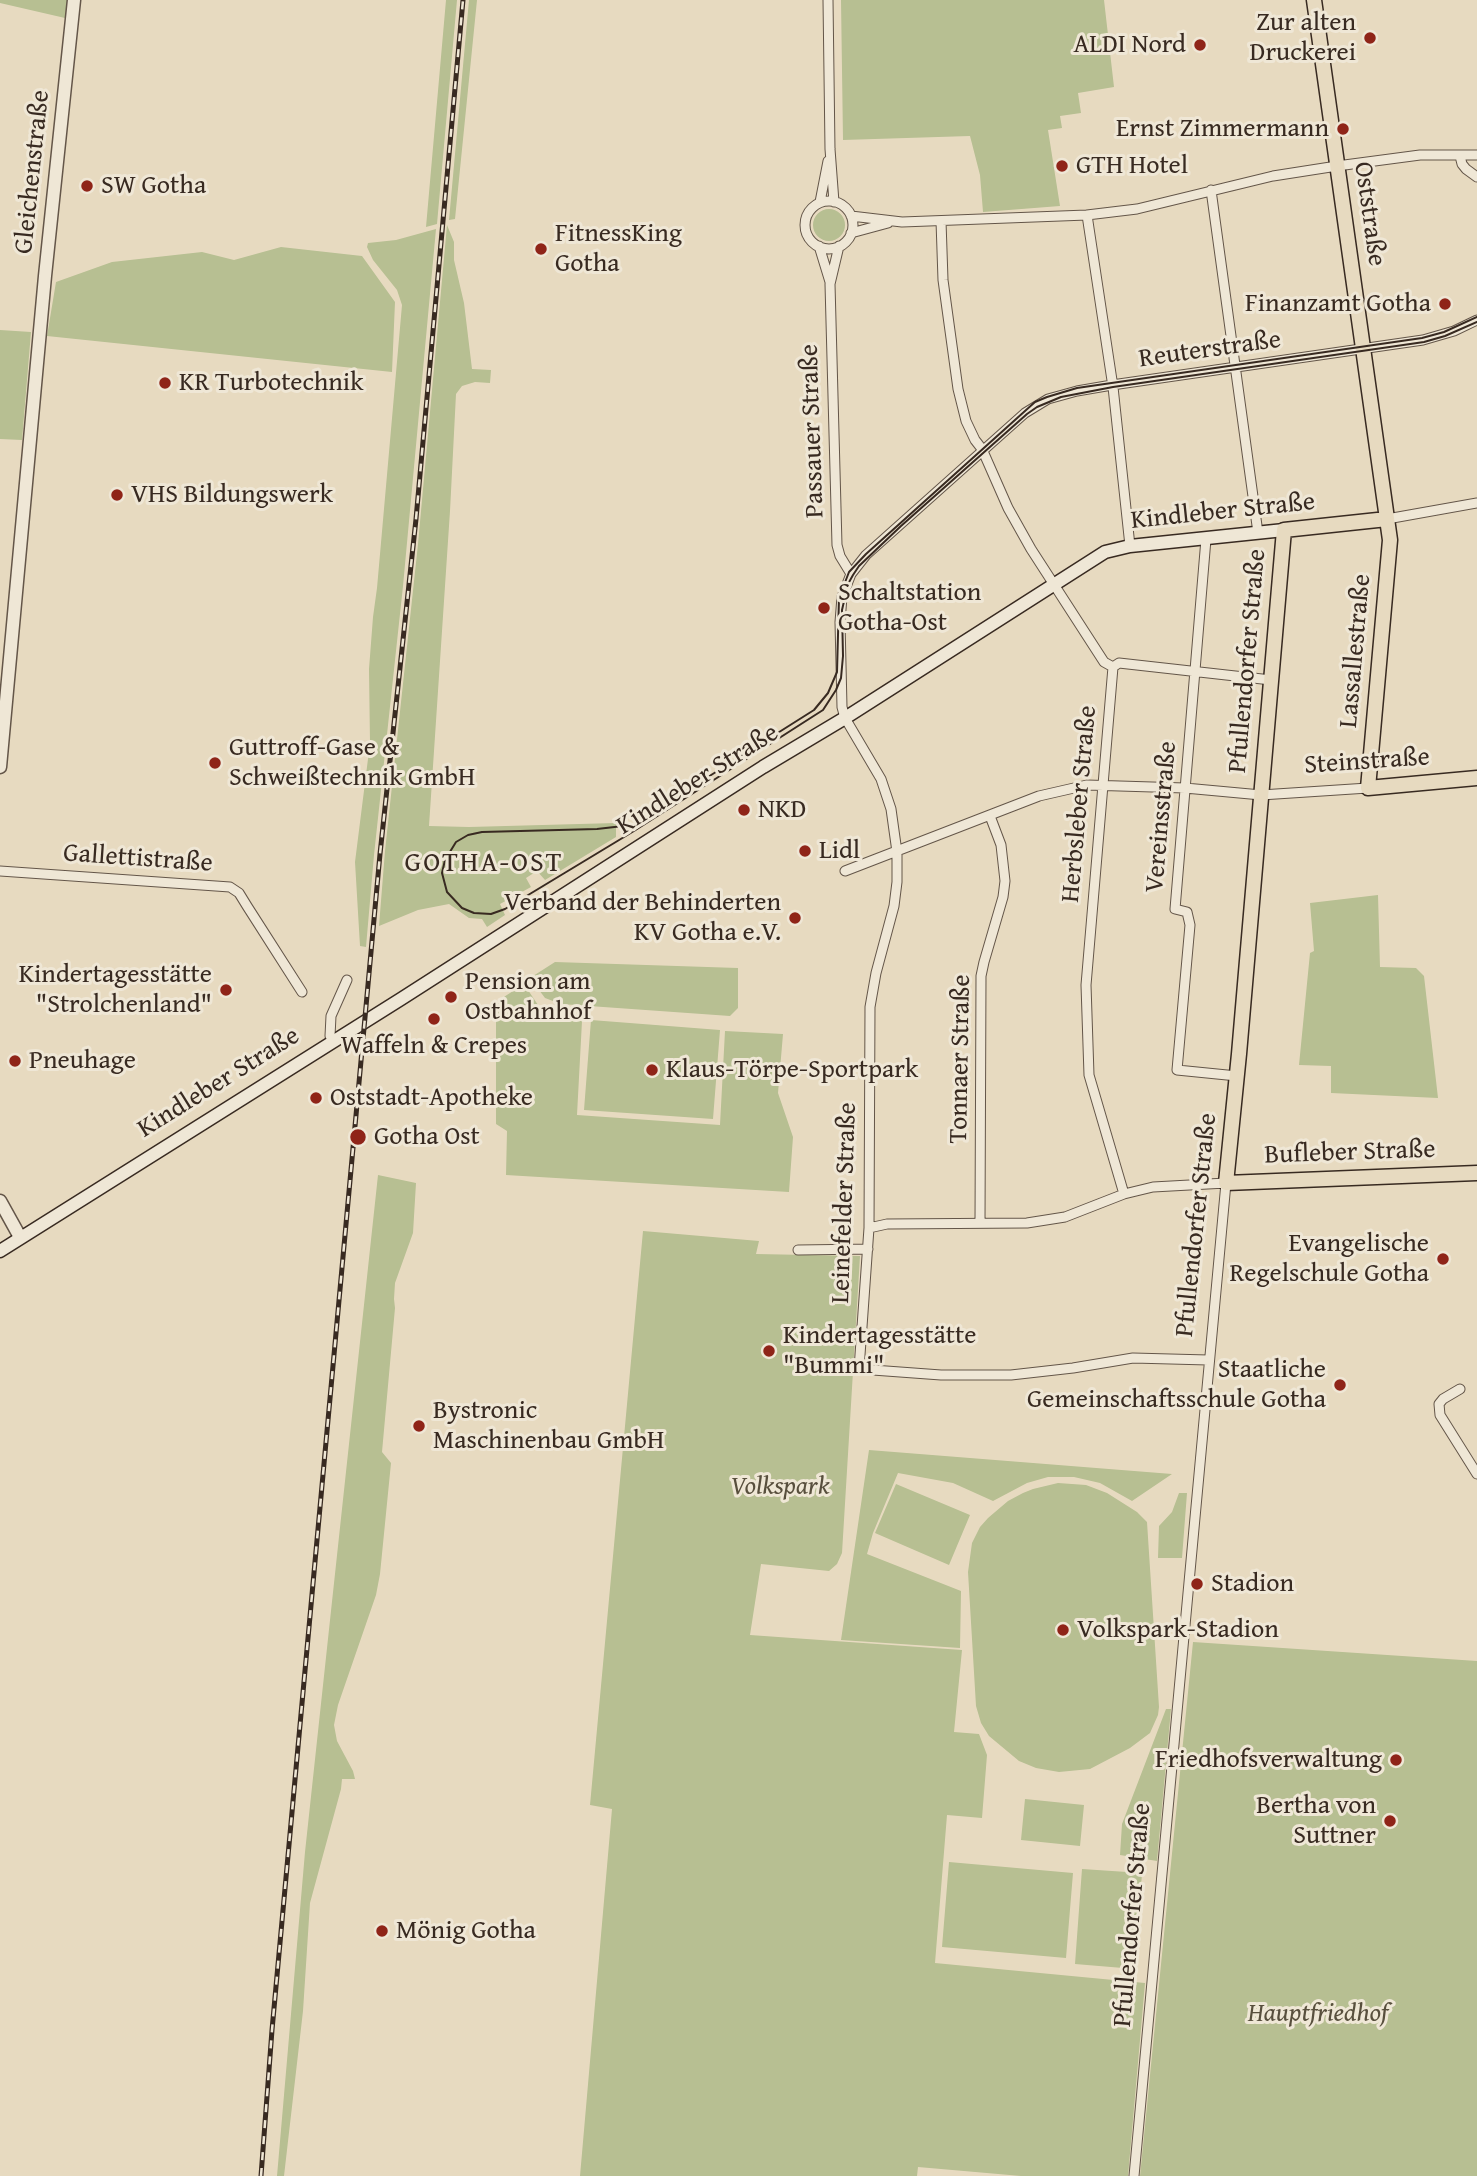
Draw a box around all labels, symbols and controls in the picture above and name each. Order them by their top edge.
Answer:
place label: Zur alten Druckerei [1250,7,1356,68]
place label: ALDI Nord [1073,29,1186,61]
marker: Zur alten Druckerei [1362,30,1378,46]
marker: ALDI Nord [1192,37,1208,53]
street label: Gleichenstraße [9,89,57,255]
place label: Ernst Zimmermann [1116,113,1329,145]
marker: Ernst Zimmermann [1335,121,1351,137]
place label: GTH Hotel [1076,150,1188,182]
marker: GTH Hotel [1054,158,1070,174]
street label: Oststraße [1346,160,1392,268]
place label: SW Gotha [101,170,206,202]
marker: SW Gotha [79,178,95,194]
place label: FitnessKing Gotha [555,218,682,280]
marker: FitnessKing Gotha [533,241,549,257]
place label: Finanzamt Gotha [1245,288,1431,320]
marker: Finanzamt Gotha [1437,296,1453,312]
street label: Reuterstraße [1137,325,1283,375]
street label: Passauer Straße [794,344,832,518]
place label: KR Turbotechnik [179,367,363,399]
marker: KR Turbotechnik [157,375,173,391]
place label: VHS Bildungswerk [131,479,333,511]
marker: VHS Bildungswerk [109,487,125,503]
street label: Kindleber Straße [1129,487,1317,537]
street label: Pfullendorfer Straße [1223,548,1273,774]
street label: Lassallestraße [1334,573,1378,729]
place label: Schaltstation Gotha-Ost [838,577,981,638]
marker: Schaltstation Gotha-Ost [816,600,832,616]
street label: Herbsleber Straße [1056,704,1104,904]
street label: Kindleber Straße [611,718,785,842]
place label: Guttroff-Gase & Schweißtechnik GmbH [229,732,475,794]
street label: Vereinsstraße [1140,740,1184,894]
street label: Steinstraße [1303,742,1431,782]
marker: Guttroff-Gase & Schweißtechnik GmbH [207,755,223,771]
place label: NKD [758,794,806,826]
marker: NKD [736,802,752,818]
place label: Lidl [819,835,860,867]
street label: Gallettistraße [62,838,214,880]
marker: Lidl [797,843,813,859]
district label: GOTHA-OST [406,847,562,881]
place label: Verband der Behinderten KV Gotha e.V. [504,887,781,948]
marker: Verband der Behinderten KV Gotha e.V. [787,910,803,926]
place label: Kindertagesstätte "Strolchenland" [19,959,212,1020]
place label: Pension am Ostbahnhof [465,966,591,1028]
street label: Tonnaer Straße [944,974,978,1144]
marker: Kindertagesstätte "Strolchenland" [218,982,234,998]
marker: Pension am Ostbahnhof [443,989,459,1005]
marker: Waffeln & Crepes [426,1011,442,1027]
street label: Kindleber Straße [132,1021,306,1145]
place label: Waffeln & Crepes [341,1030,527,1062]
place label: Pneuhage [29,1045,136,1077]
marker: Pneuhage [7,1053,23,1069]
place label: Klaus-Törpe-Sportpark [666,1054,918,1086]
marker: Klaus-Törpe-Sportpark [644,1062,660,1078]
place label: Oststadt-Apotheke [330,1082,533,1114]
marker: Oststadt-Apotheke [308,1090,324,1106]
street label: Leinefelder Straße [826,1102,864,1304]
street label: Pfullendorfer Straße [1170,1112,1224,1338]
place label: Gotha Ost [374,1121,480,1153]
marker: Gotha Ost [348,1127,368,1147]
street label: Bufleber Straße [1264,1134,1436,1172]
place label: Evangelische Regelschule Gotha [1229,1228,1429,1290]
marker: Evangelische Regelschule Gotha [1435,1251,1451,1267]
place label: Kindertagesstätte "Bummi" [783,1320,976,1382]
marker: Kindertagesstätte "Bummi" [761,1343,777,1359]
place label: Staatliche Gemeinschaftsschule Gotha [1027,1354,1326,1416]
marker: Staatliche Gemeinschaftsschule Gotha [1332,1377,1348,1393]
place label: Bystronic Maschinenbau GmbH [433,1395,664,1456]
marker: Bystronic Maschinenbau GmbH [411,1418,427,1434]
park label: Volkspark [730,1471,830,1503]
place label: Stadion [1211,1568,1294,1600]
marker: Stadion [1189,1576,1205,1592]
place label: Volkspark-Stadion [1077,1614,1279,1646]
marker: Volkspark-Stadion [1055,1622,1071,1638]
place label: Friedhofsverwaltung [1155,1744,1382,1776]
marker: Friedhofsverwaltung [1388,1752,1404,1768]
place label: Bertha von Suttner [1256,1790,1376,1852]
street label: Pfullendorfer Straße [1108,1802,1158,2028]
marker: Bertha von Suttner [1382,1813,1398,1829]
place label: Mönig Gotha [396,1915,536,1947]
marker: Mönig Gotha [374,1923,390,1939]
park label: Hauptfriedhof [1248,1998,1388,2030]

